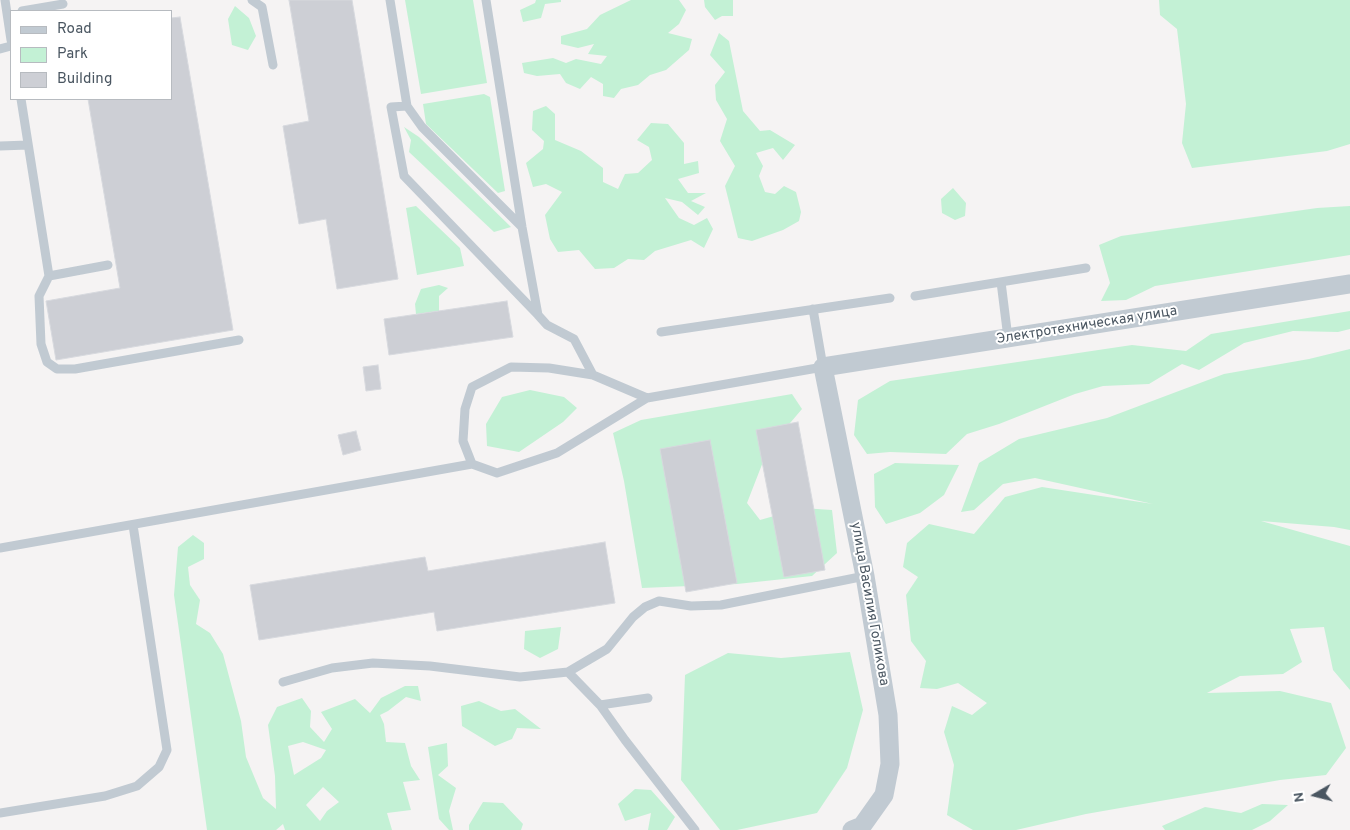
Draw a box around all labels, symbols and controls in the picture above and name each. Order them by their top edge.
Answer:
legend [10,10,172,100]
text: Road [57,20,92,39]
text: Park [57,45,88,64]
text: Building [57,70,112,89]
street label: Электротехническая улица [996,303,1178,349]
street label: улица Василия Голикова [846,521,892,687]
north arrow [1290,770,1340,820]
text: N [1291,791,1309,803]

